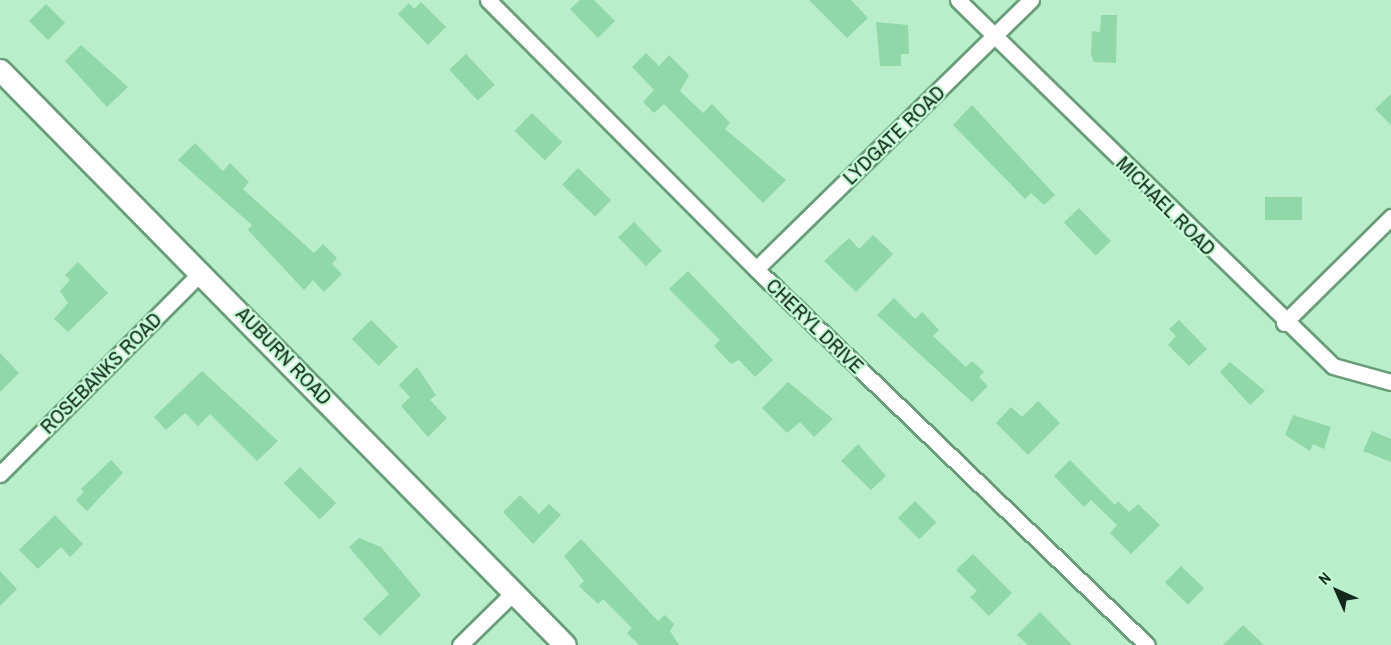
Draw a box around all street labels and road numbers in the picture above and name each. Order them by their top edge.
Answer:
street label: LYDGATE ROAD [838,80,950,190]
street label: MICHAEL ROAD [1111,151,1221,261]
street label: CHERYL DRIVE [761,273,869,379]
street label: AUBURN ROAD [231,301,337,411]
street label: ROSEBANKS ROAD [35,307,167,439]

